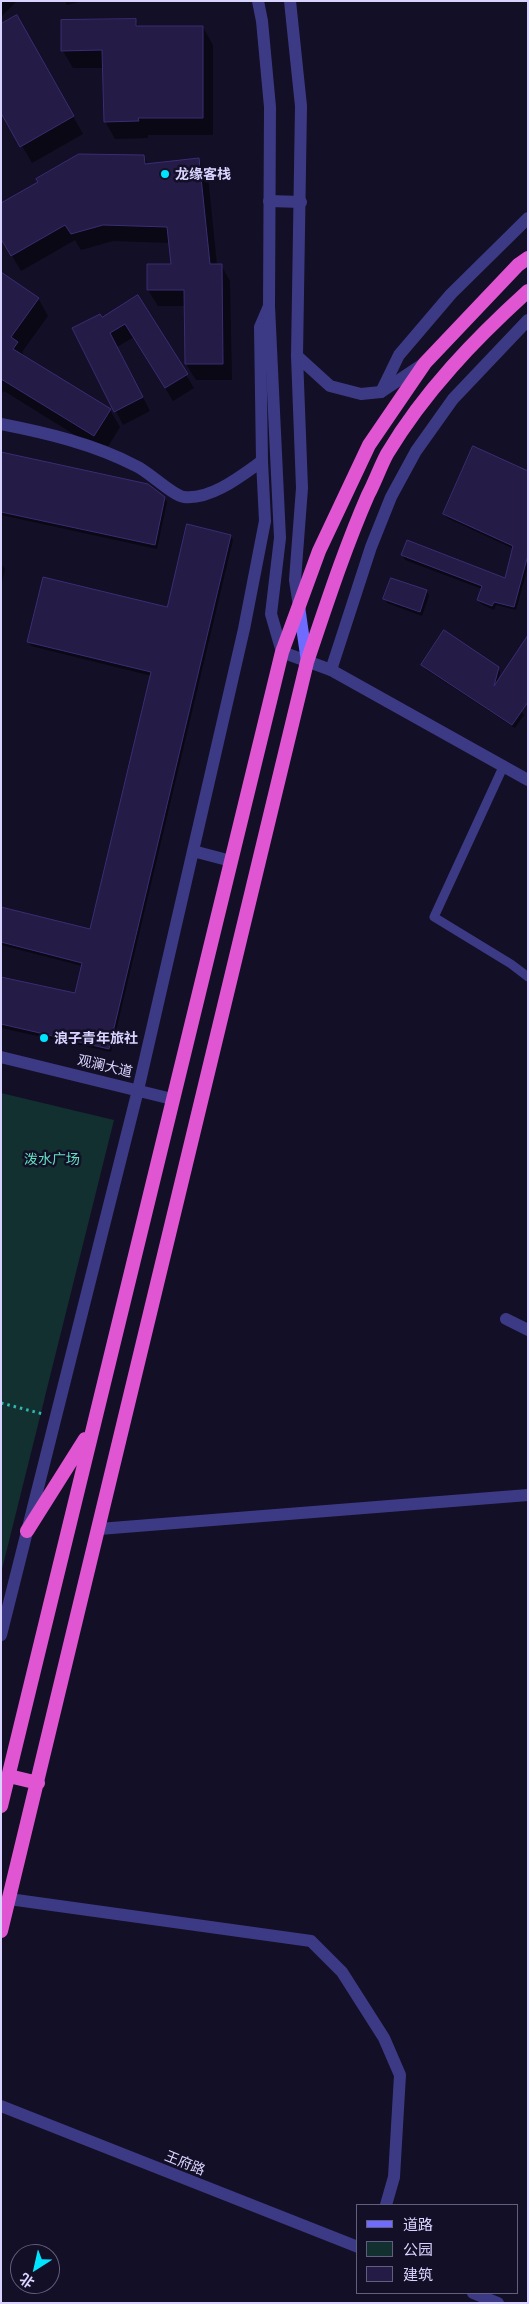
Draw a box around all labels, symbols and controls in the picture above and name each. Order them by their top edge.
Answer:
place label: 龙缘客栈 [175,166,231,182]
marker: 龙缘客栈 [159,168,171,180]
place label: 浪子青年旅社 [54,1030,138,1046]
marker: 浪子青年旅社 [38,1032,50,1044]
street label: 观澜大道 [76,1052,134,1080]
park label: 泼水广场 [24,1151,80,1167]
street label: 王府路 [162,2147,208,2179]
legend [356,2204,519,2294]
text: 道路 [403,2216,433,2233]
text: 公园 [403,2241,433,2258]
north arrow [10,2244,60,2294]
text: 建筑 [403,2266,433,2283]
text: 北 [17,2270,37,2291]

